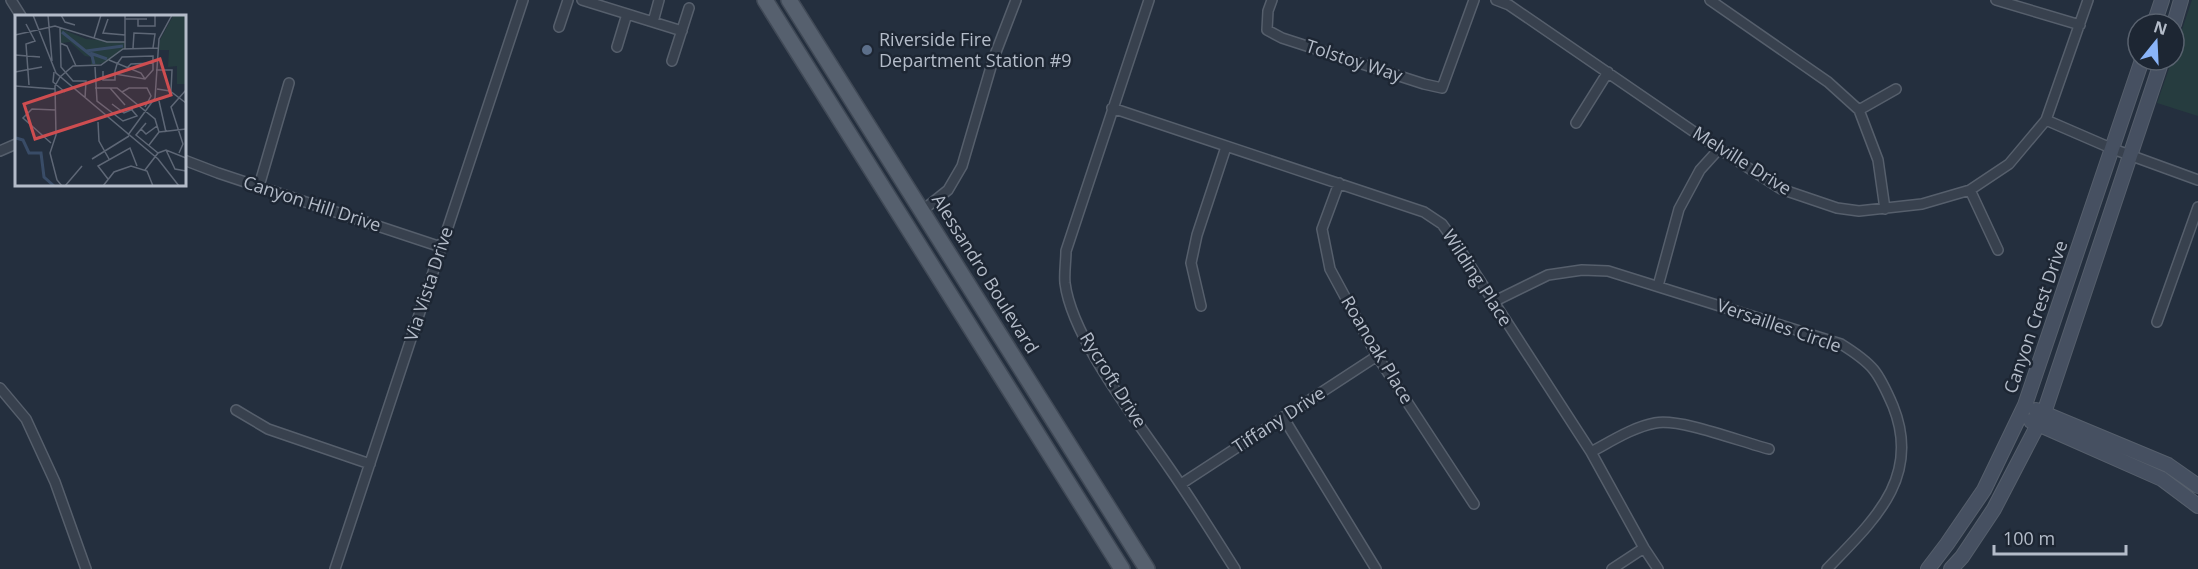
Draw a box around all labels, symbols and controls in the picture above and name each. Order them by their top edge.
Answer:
north arrow [2126,12,2186,72]
inset map [15,15,186,186]
text: N [2151,15,2170,40]
place label: Riverside Fire Department Station #9 [879,27,1072,72]
street label: Tolstoy Way [1303,33,1407,87]
marker: Riverside Fire Department Station #9 [860,43,874,57]
street label: Melville Drive [1689,120,1797,200]
street label: Canyon Hill Drive [240,169,384,237]
street label: Alessandro Boulevard [927,189,1045,358]
street label: Via Vista Drive [398,223,458,344]
street label: Wilding Place [1438,224,1518,330]
street label: Canyon Crest Drive [1998,237,2073,396]
street label: Roanoak Place [1336,291,1420,408]
street label: Versailles Circle [1714,293,1845,358]
street label: Rycroft Drive [1075,327,1153,432]
street label: Tiffany Drive [1228,380,1329,458]
scale bar [1994,518,2126,556]
text: 100 m [2003,526,2055,550]

